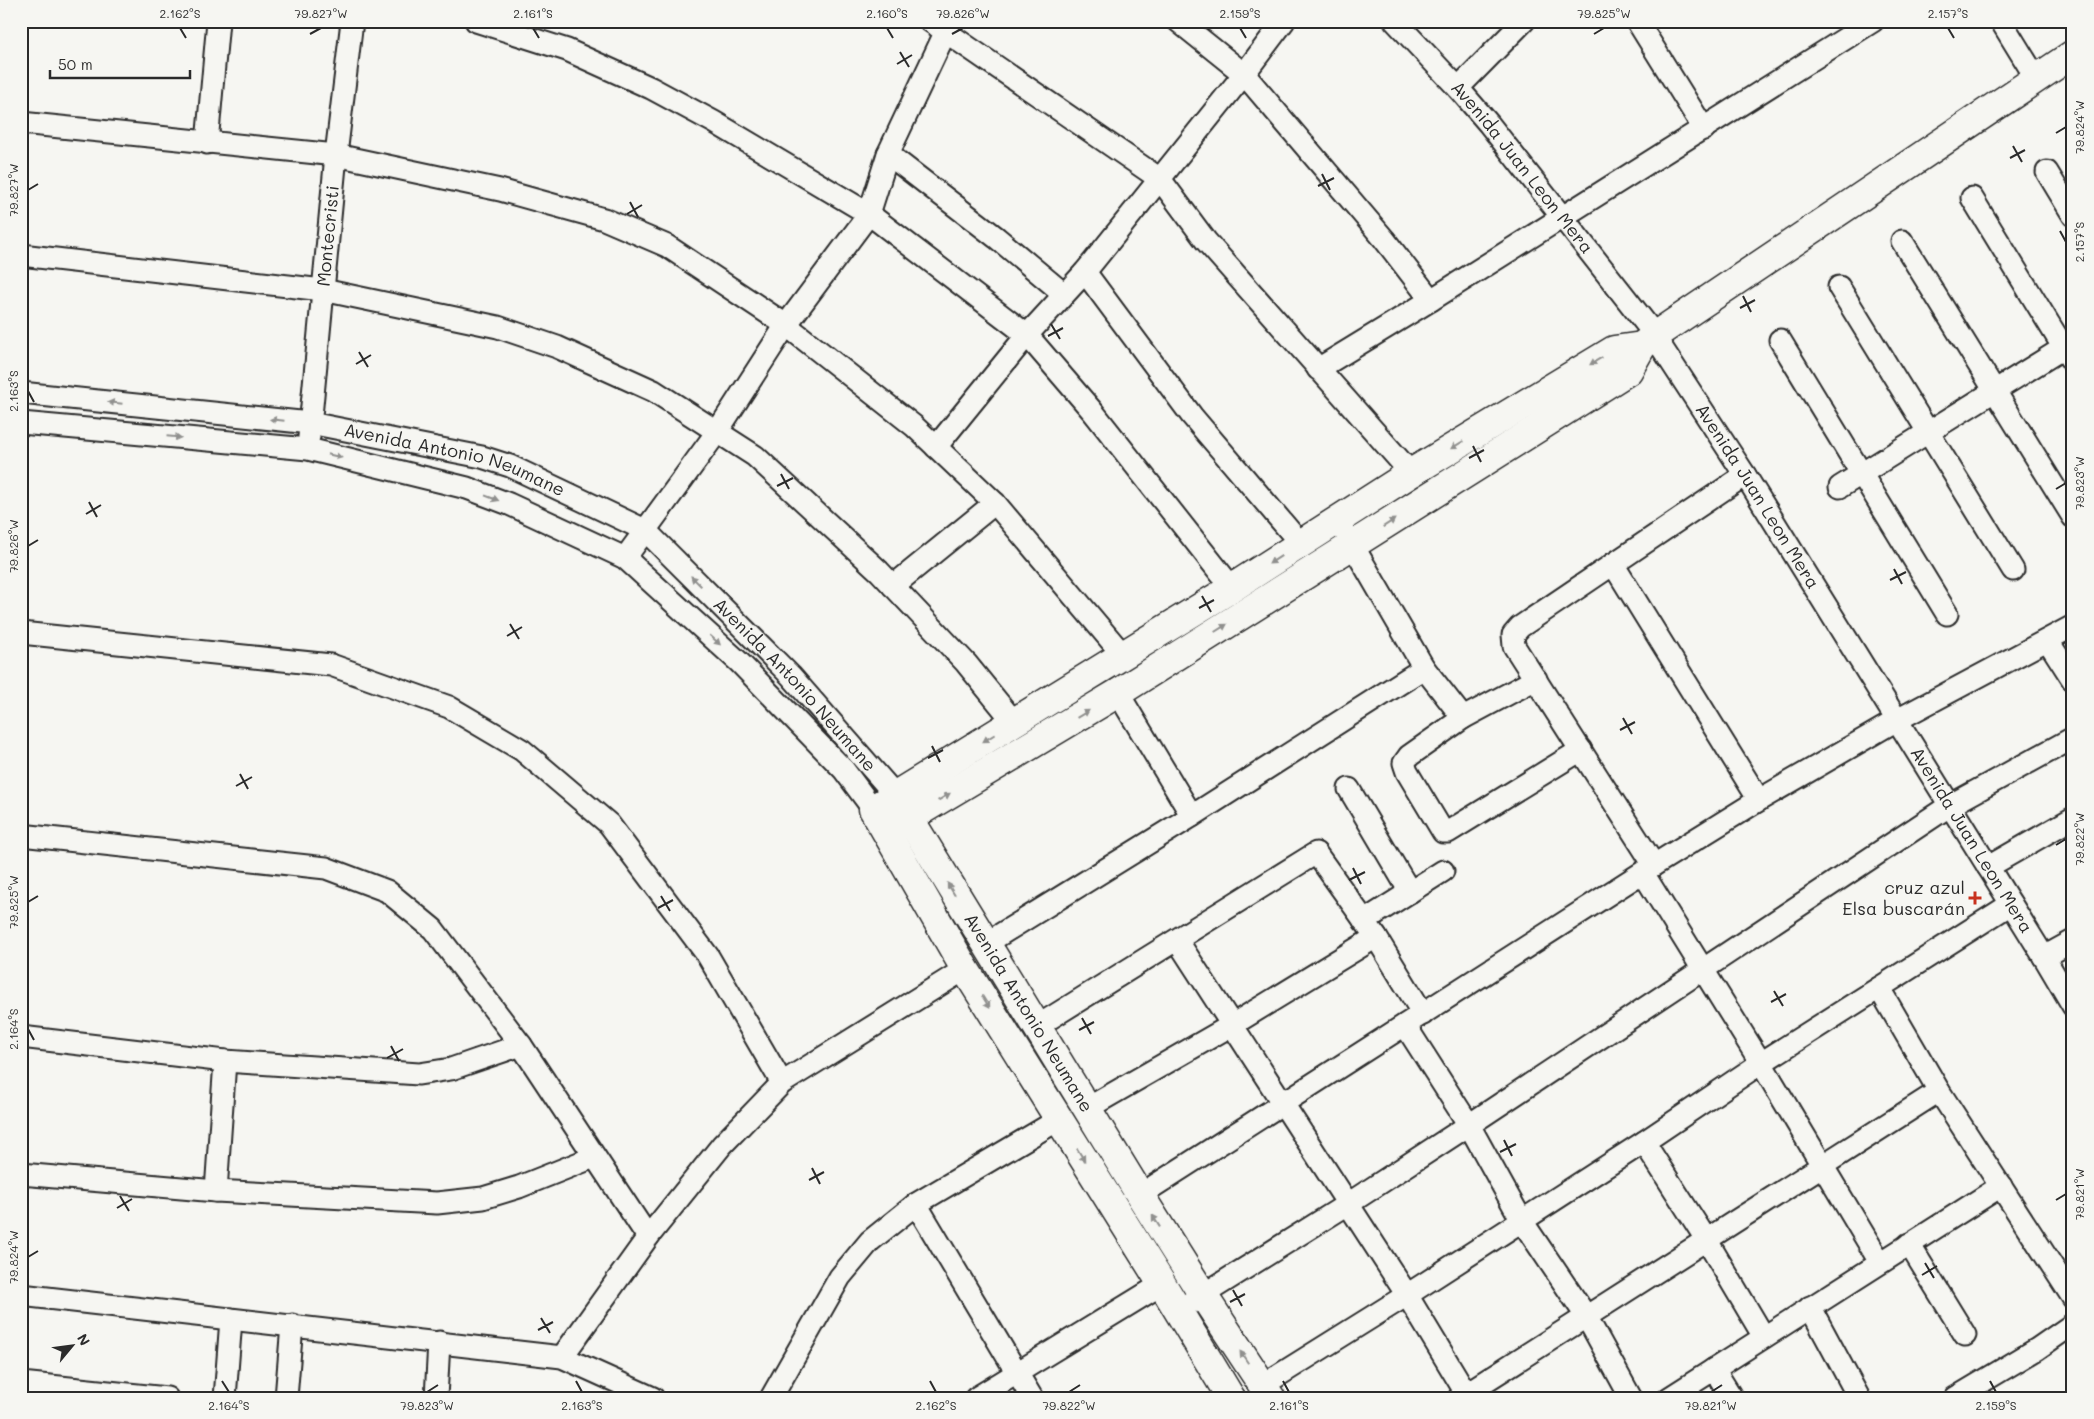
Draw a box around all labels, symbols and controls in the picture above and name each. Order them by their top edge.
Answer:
text: 2.162°S [160,5,201,21]
text: 79.827°W [294,5,348,21]
text: 2.161°S [513,5,553,21]
text: 2.160°S [866,5,908,21]
text: 79.826°W [936,5,990,21]
text: 2.159°S [1219,5,1261,21]
text: 79.825°W [1577,5,1631,21]
text: 2.157°S [1928,5,1969,21]
scale bar [50,48,190,80]
text: 50 m [58,54,93,74]
street label: Avenida Juan Leon Mera [1446,75,1599,258]
text: 79.824°W [2071,100,2087,154]
text: 79.827°W [5,163,21,217]
street label: Montecristi [310,184,344,287]
text: 2.157°S [2071,221,2087,262]
one-way arrow [1590,356,1603,365]
text: 2.163°S [5,370,21,412]
one-way arrow [107,399,123,407]
street label: Avenida Juan Leon Mera [1691,399,1826,593]
one-way arrow [268,415,284,423]
street label: Avenida Antonio Neumane [342,417,569,501]
one-way arrow [167,433,183,441]
one-way arrow [1450,440,1463,449]
one-way arrow [328,452,343,460]
text: 79.823°W [2071,456,2087,510]
one-way arrow [485,494,500,502]
one-way arrow [1382,518,1395,528]
text: 79.826°W [5,519,21,573]
one-way arrow [1268,555,1282,564]
one-way arrow [690,575,702,587]
street label: Avenida Antonio Neumane [708,592,882,776]
one-way arrow [1215,624,1228,633]
one-way arrow [708,634,720,646]
one-way arrow [1077,709,1090,718]
one-way arrow [982,733,995,743]
street label: Avenida Juan Leon Mera [1906,742,2039,937]
one-way arrow [937,793,950,802]
text: 79.822°W [2071,812,2087,866]
text: 79.825°W [5,875,21,929]
place label: cruz azul Elsa buscarán [1842,875,1965,920]
one-way arrow [947,882,956,895]
marker: cruz azul Elsa buscarán [1969,892,1981,904]
street label: Avenida Antonio Neumane [959,908,1099,1116]
one-way arrow [981,996,991,1009]
text: 2.164°S [5,1008,21,1050]
one-way arrow [1076,1149,1086,1162]
text: 79.821°W [2071,1168,2087,1220]
one-way arrow [1151,1214,1161,1227]
text: 79.824°W [5,1230,21,1284]
north arrow [48,1322,98,1372]
text: N [73,1330,95,1349]
one-way arrow [1239,1350,1249,1364]
text: 2.164°S [208,1397,250,1413]
text: 79.823°W [400,1397,454,1413]
text: 2.163°S [561,1397,603,1413]
text: 2.162°S [916,1397,957,1413]
text: 79.822°W [1042,1397,1096,1413]
text: 2.161°S [1269,1397,1309,1413]
text: 79.821°W [1685,1397,1737,1413]
text: 2.159°S [1975,1397,2017,1413]

